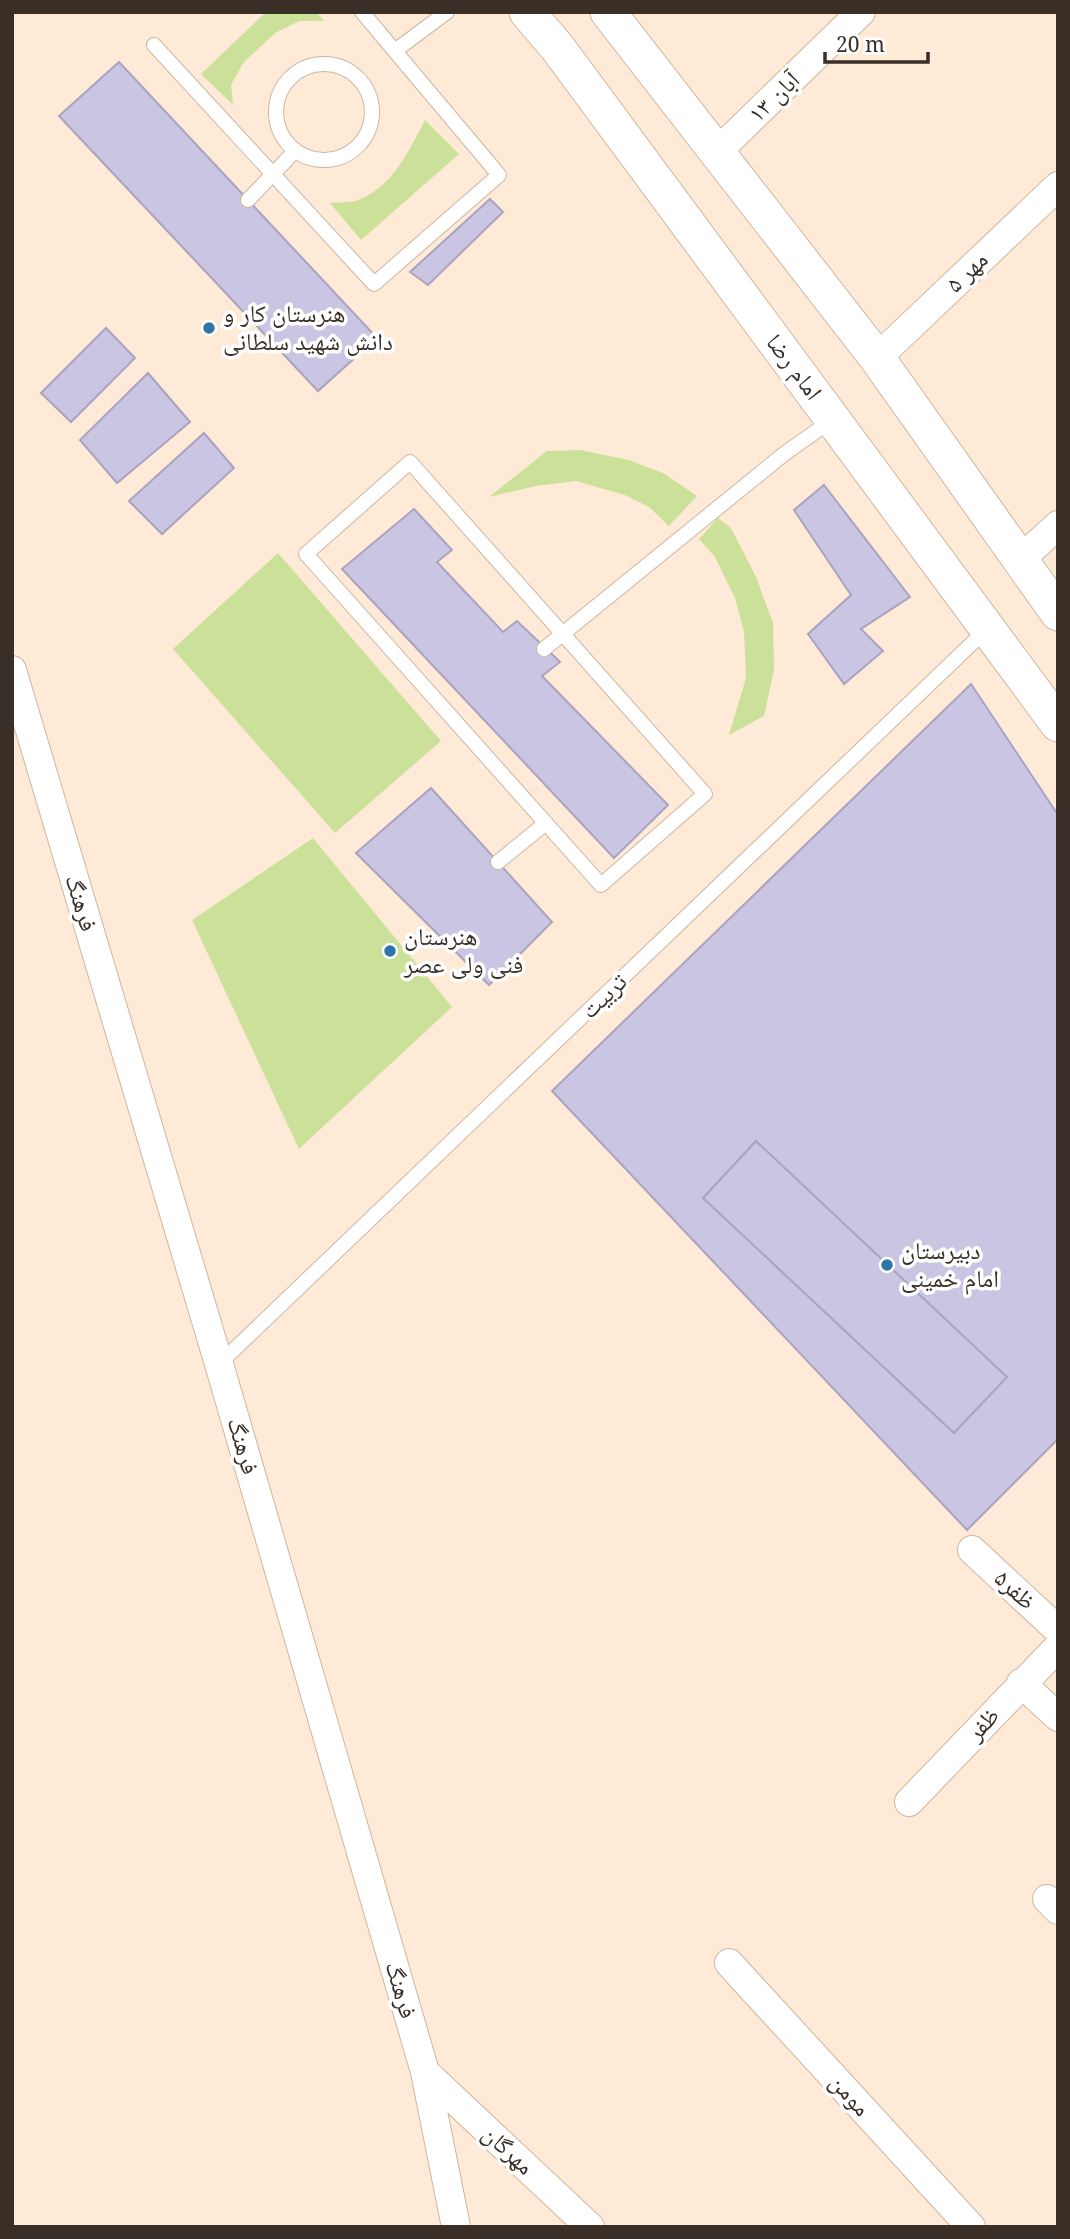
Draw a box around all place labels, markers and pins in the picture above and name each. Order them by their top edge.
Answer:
place label: هنرستان کار و دانش شهید سلطانی [223,296,393,357]
marker: هنرستان کار و دانش شهید سلطانی [201,320,217,336]
place label: هنرستان فنی ولی عصر [403,919,523,980]
marker: هنرستان فنی ولی عصر [382,943,398,959]
place label: دبیرستان امام خمینی [901,1233,999,1295]
marker: دبیرستان امام خمینی [879,1257,895,1273]

